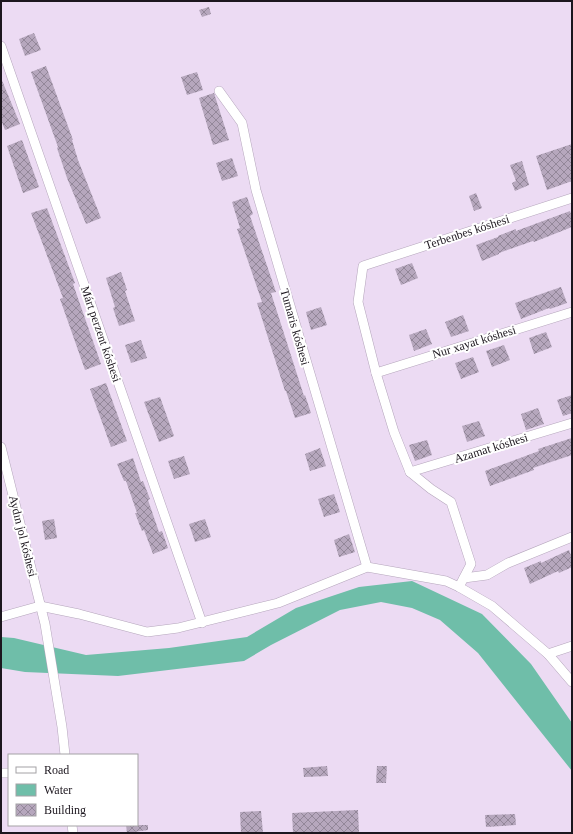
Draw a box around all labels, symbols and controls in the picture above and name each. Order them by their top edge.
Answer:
street label: Terbenbes kóshesi [423,212,512,252]
street label: Márt perzent kóshesi [78,284,124,384]
street label: Tumaris kóshesi [277,287,313,367]
street label: Nur xayat kóshesi [431,322,518,361]
street label: Azamat kóshesi [452,430,530,466]
street label: Aydın jol kóshesi [6,494,40,579]
legend [8,754,138,826]
text: Road [44,763,69,777]
text: Water [44,783,72,797]
text: Building [44,803,86,817]

